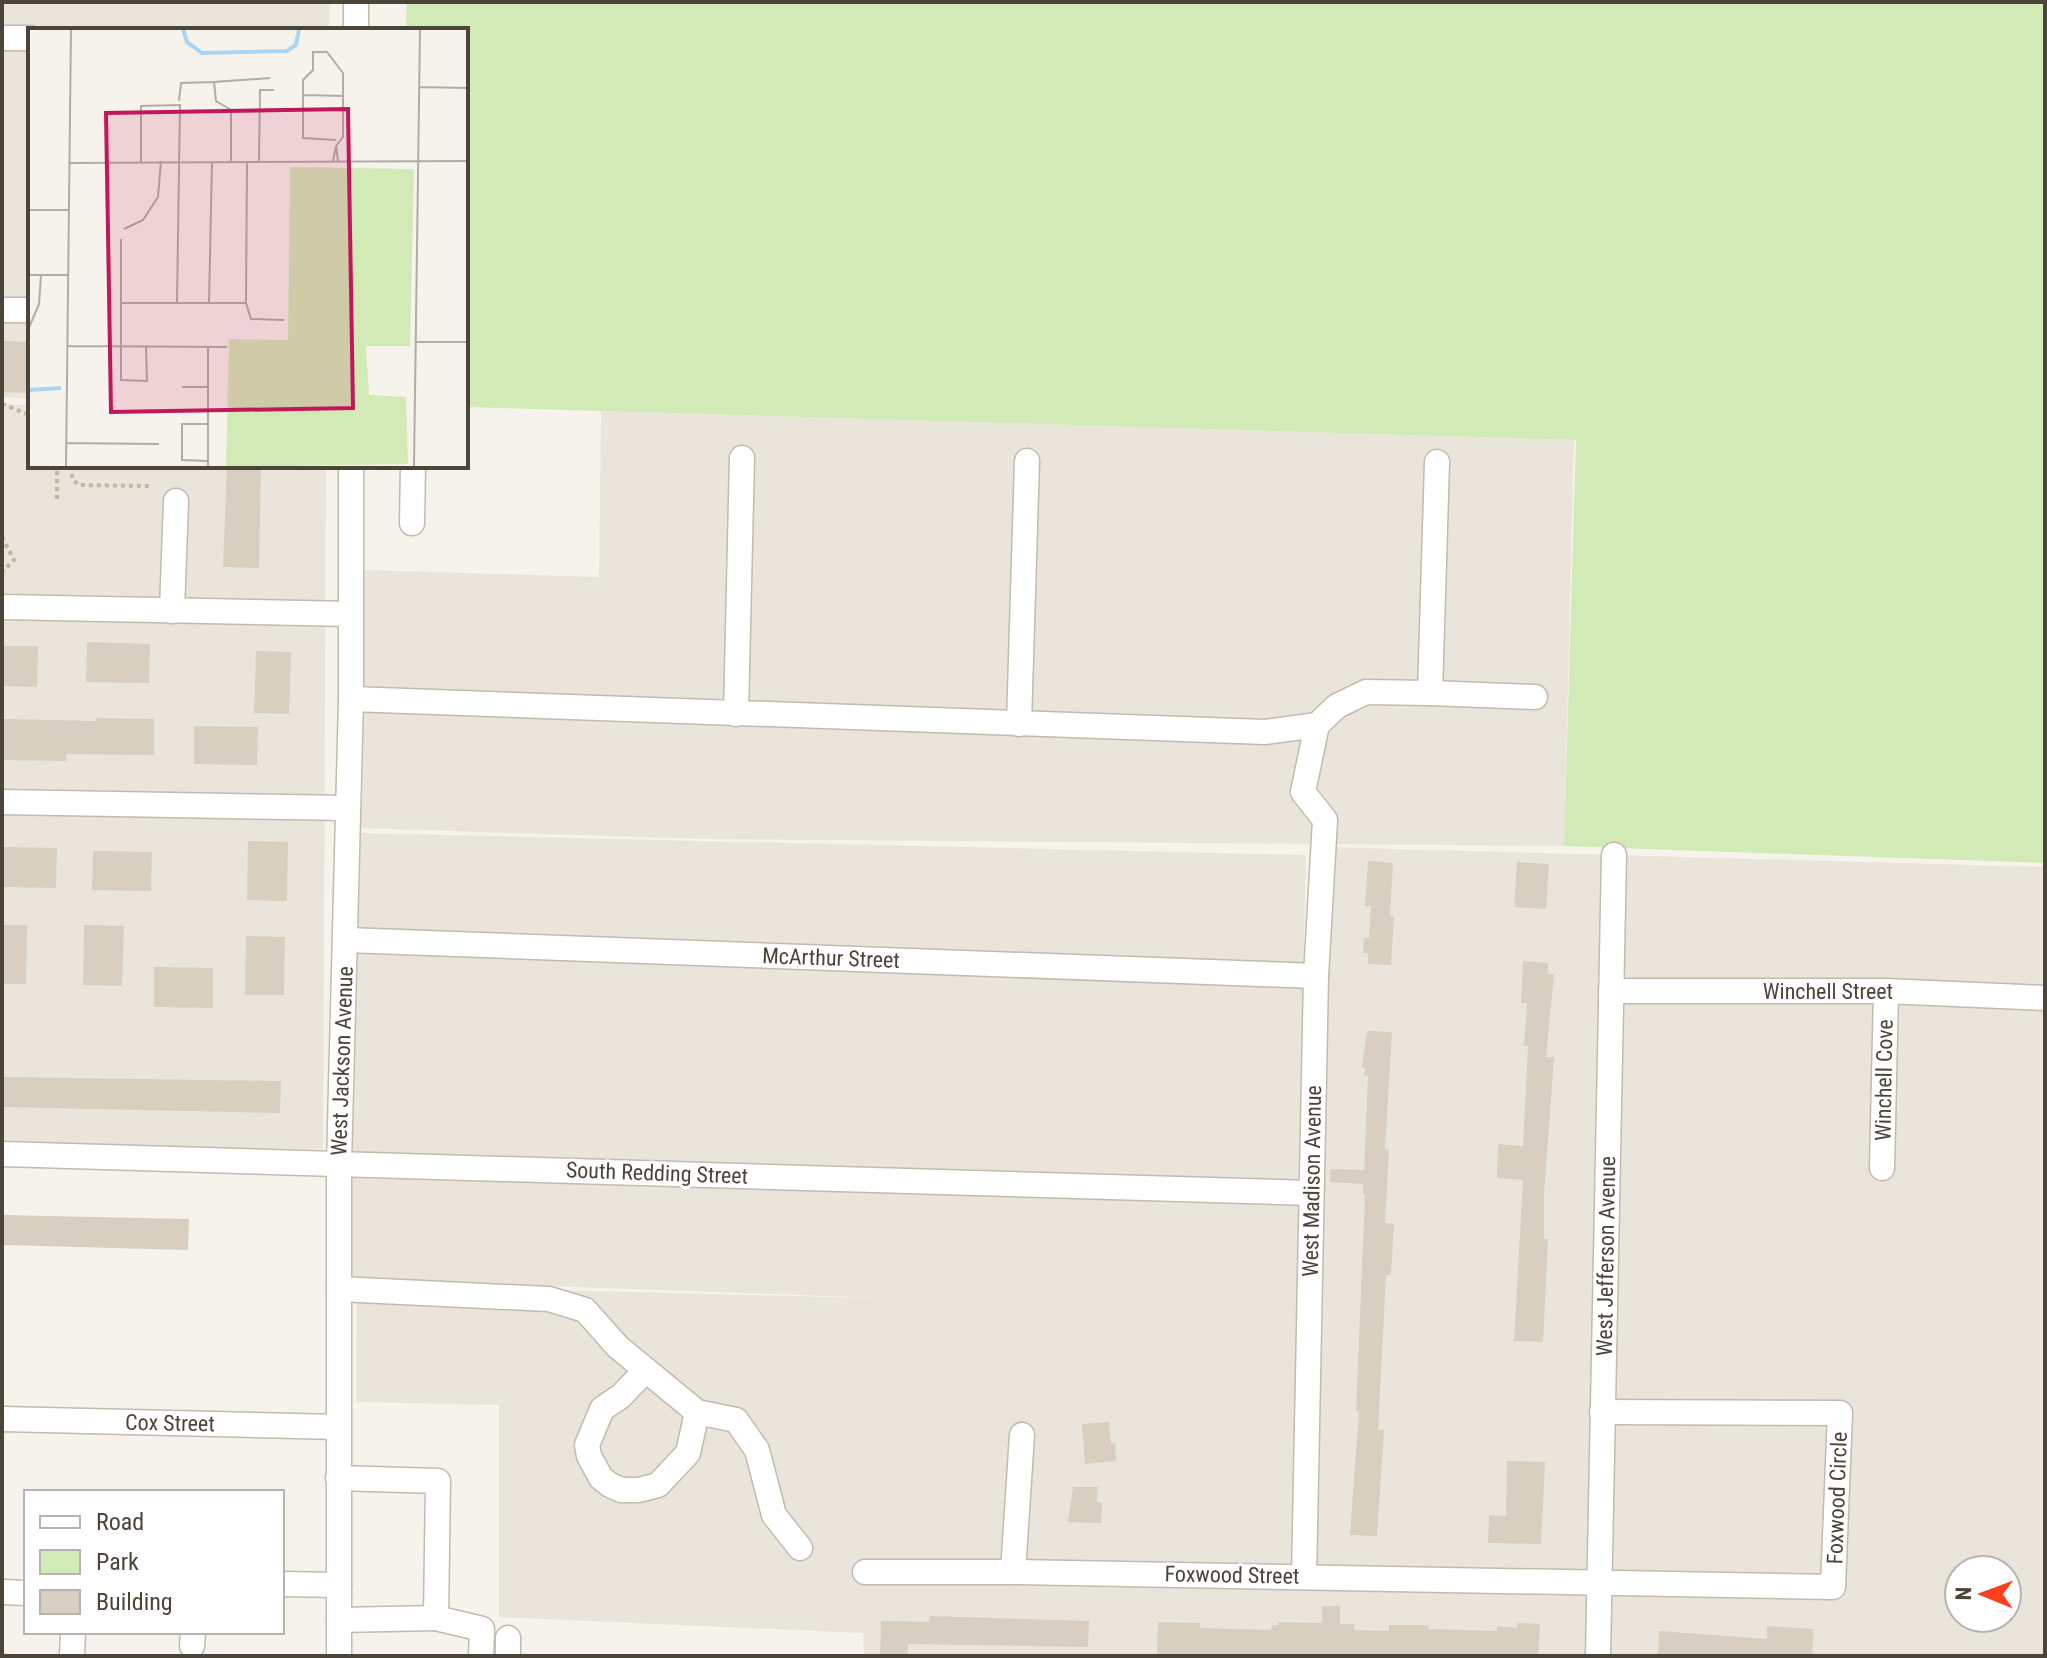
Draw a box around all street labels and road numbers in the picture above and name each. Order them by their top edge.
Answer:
street label: McArthur Street [762,943,900,973]
street label: West Jackson Avenue [326,966,358,1156]
street label: Winchell Street [1763,979,1893,1004]
street label: Winchell Cove [1870,1019,1898,1141]
street label: West Madison Avenue [1298,1085,1326,1277]
street label: West Jefferson Avenue [1592,1156,1620,1356]
street label: South Redding Street [565,1157,749,1189]
street label: Cox Street [125,1410,215,1436]
street label: Foxwood Circle [1822,1431,1852,1565]
street label: Foxwood Street [1164,1561,1300,1589]

